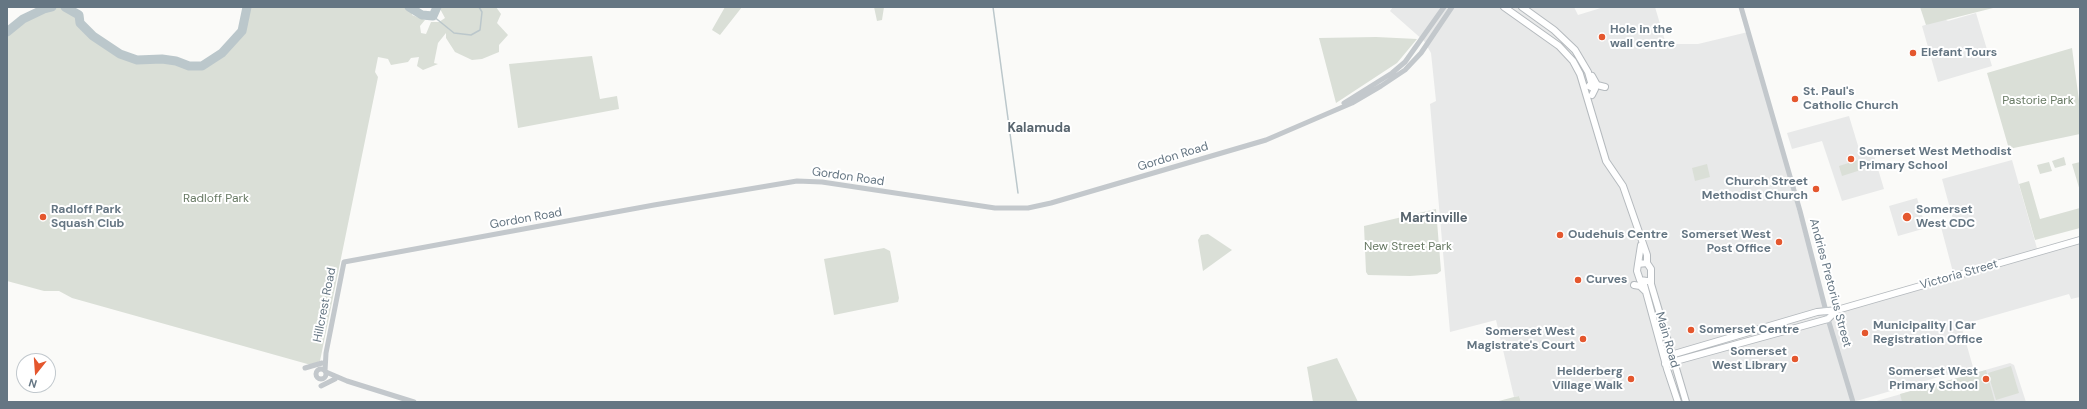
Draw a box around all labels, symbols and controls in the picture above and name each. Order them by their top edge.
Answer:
place label: Hole in the wall centre [1610,23,1675,51]
marker: Hole in the wall centre [1597,32,1607,42]
place label: Elefant Tours [1921,46,1997,60]
marker: Elefant Tours [1908,48,1918,58]
place label: St. Paul's Catholic Church [1803,85,1899,113]
marker: St. Paul's Catholic Church [1790,94,1800,104]
park label: Pastorie Park [2002,94,2074,108]
district label: Kalamuda [1007,121,1071,137]
street label: Gordon Road [1136,139,1210,175]
place label: Somerset West Methodist Primary School [1859,145,2012,173]
marker: Somerset West Methodist Primary School [1846,154,1856,164]
street label: Gordon Road [811,165,885,189]
place label: Church Street Methodist Church [1702,175,1808,203]
marker: Church Street Methodist Church [1811,184,1821,194]
park label: Radloff Park [183,192,249,206]
place label: Radloff Park Squash Club [51,203,124,231]
place label: Somerset West CDC [1916,203,1975,231]
street label: Gordon Road [489,206,563,232]
district label: Martinville [1400,211,1468,227]
marker: Somerset West CDC [1901,211,1913,223]
marker: Radloff Park Squash Club [38,212,48,222]
street label: Andries Pretorius Street [1806,217,1854,349]
place label: Oudehuis Centre [1568,228,1668,242]
place label: Somerset West Post Office [1681,228,1771,256]
marker: Oudehuis Centre [1555,230,1565,240]
marker: Somerset West Post Office [1774,237,1784,247]
park label: New Street Park [1364,240,1452,254]
street label: Victoria Street [1918,257,2000,293]
street label: Hillcrest Road [311,266,339,344]
place label: Curves [1586,273,1627,287]
marker: Curves [1573,275,1583,285]
street label: Main Road [1652,310,1682,370]
place label: Municipality | Car Registration Office [1873,319,1983,347]
place label: Somerset Centre [1699,323,1799,337]
place label: Somerset West Magistrate's Court [1467,325,1575,353]
marker: Somerset Centre [1686,325,1696,335]
marker: Municipality | Car Registration Office [1860,328,1870,338]
marker: Somerset West Magistrate's Court [1578,334,1588,344]
place label: Somerset West Library [1712,345,1787,373]
north arrow [16,353,56,393]
marker: Somerset West Library [1790,354,1800,364]
place label: Helderberg Village Walk [1552,365,1623,393]
place label: Somerset West Primary School [1888,365,1978,393]
marker: Helderberg Village Walk [1626,374,1636,384]
marker: Somerset West Primary School [1981,374,1991,384]
text: N [27,376,39,391]

